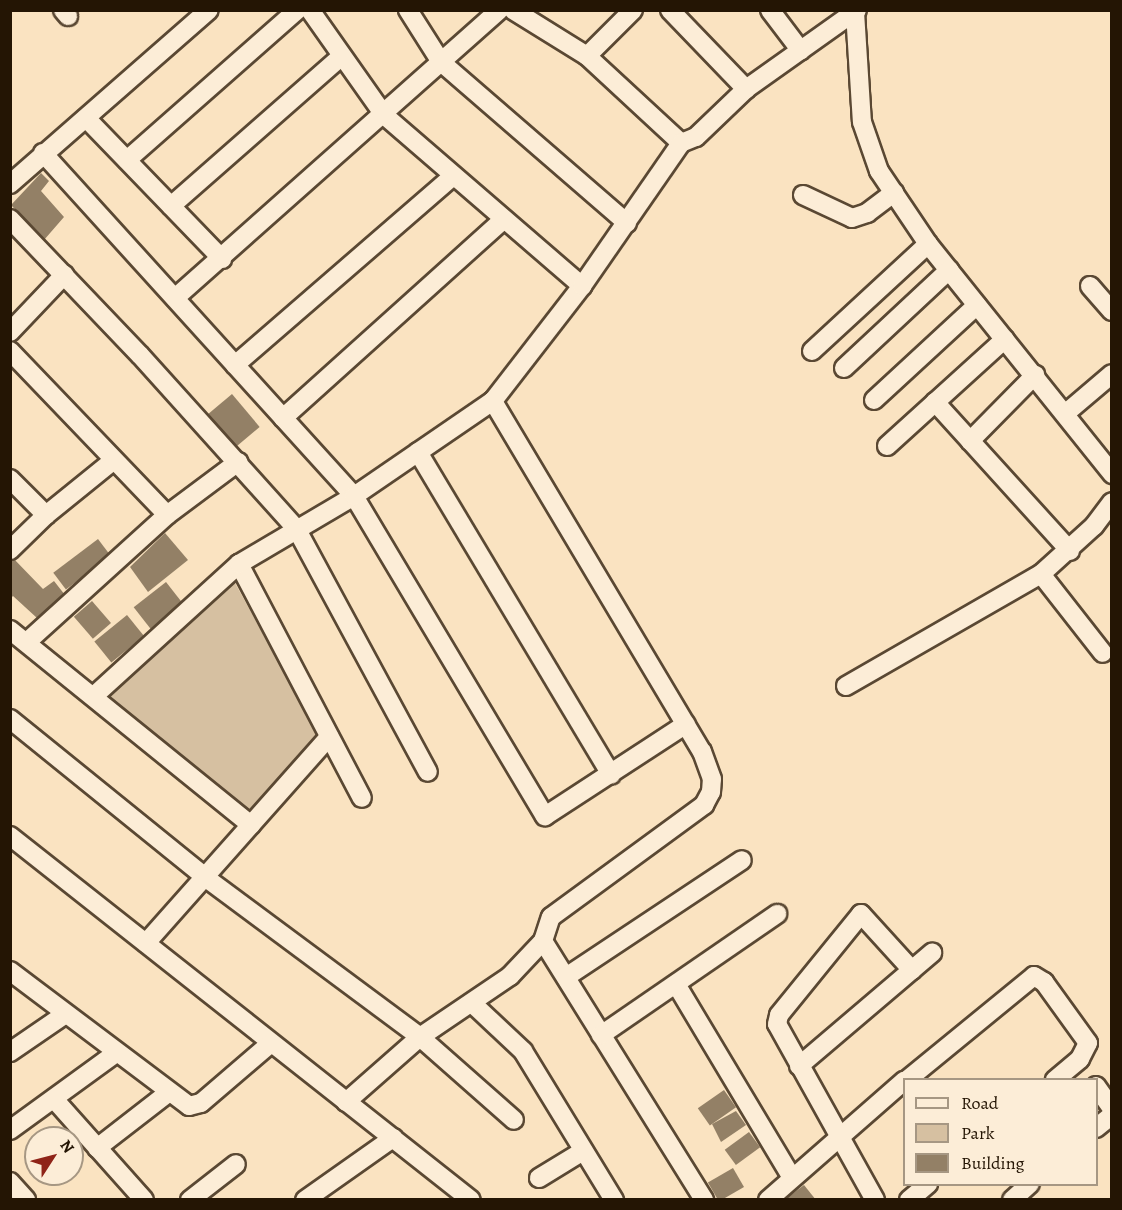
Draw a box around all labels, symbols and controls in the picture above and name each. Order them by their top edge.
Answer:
legend [903,1078,1098,1186]
text: Road [961,1091,998,1115]
text: Park [961,1121,995,1145]
north arrow [24,1126,84,1186]
text: N [55,1135,79,1158]
text: Building [961,1151,1025,1175]

